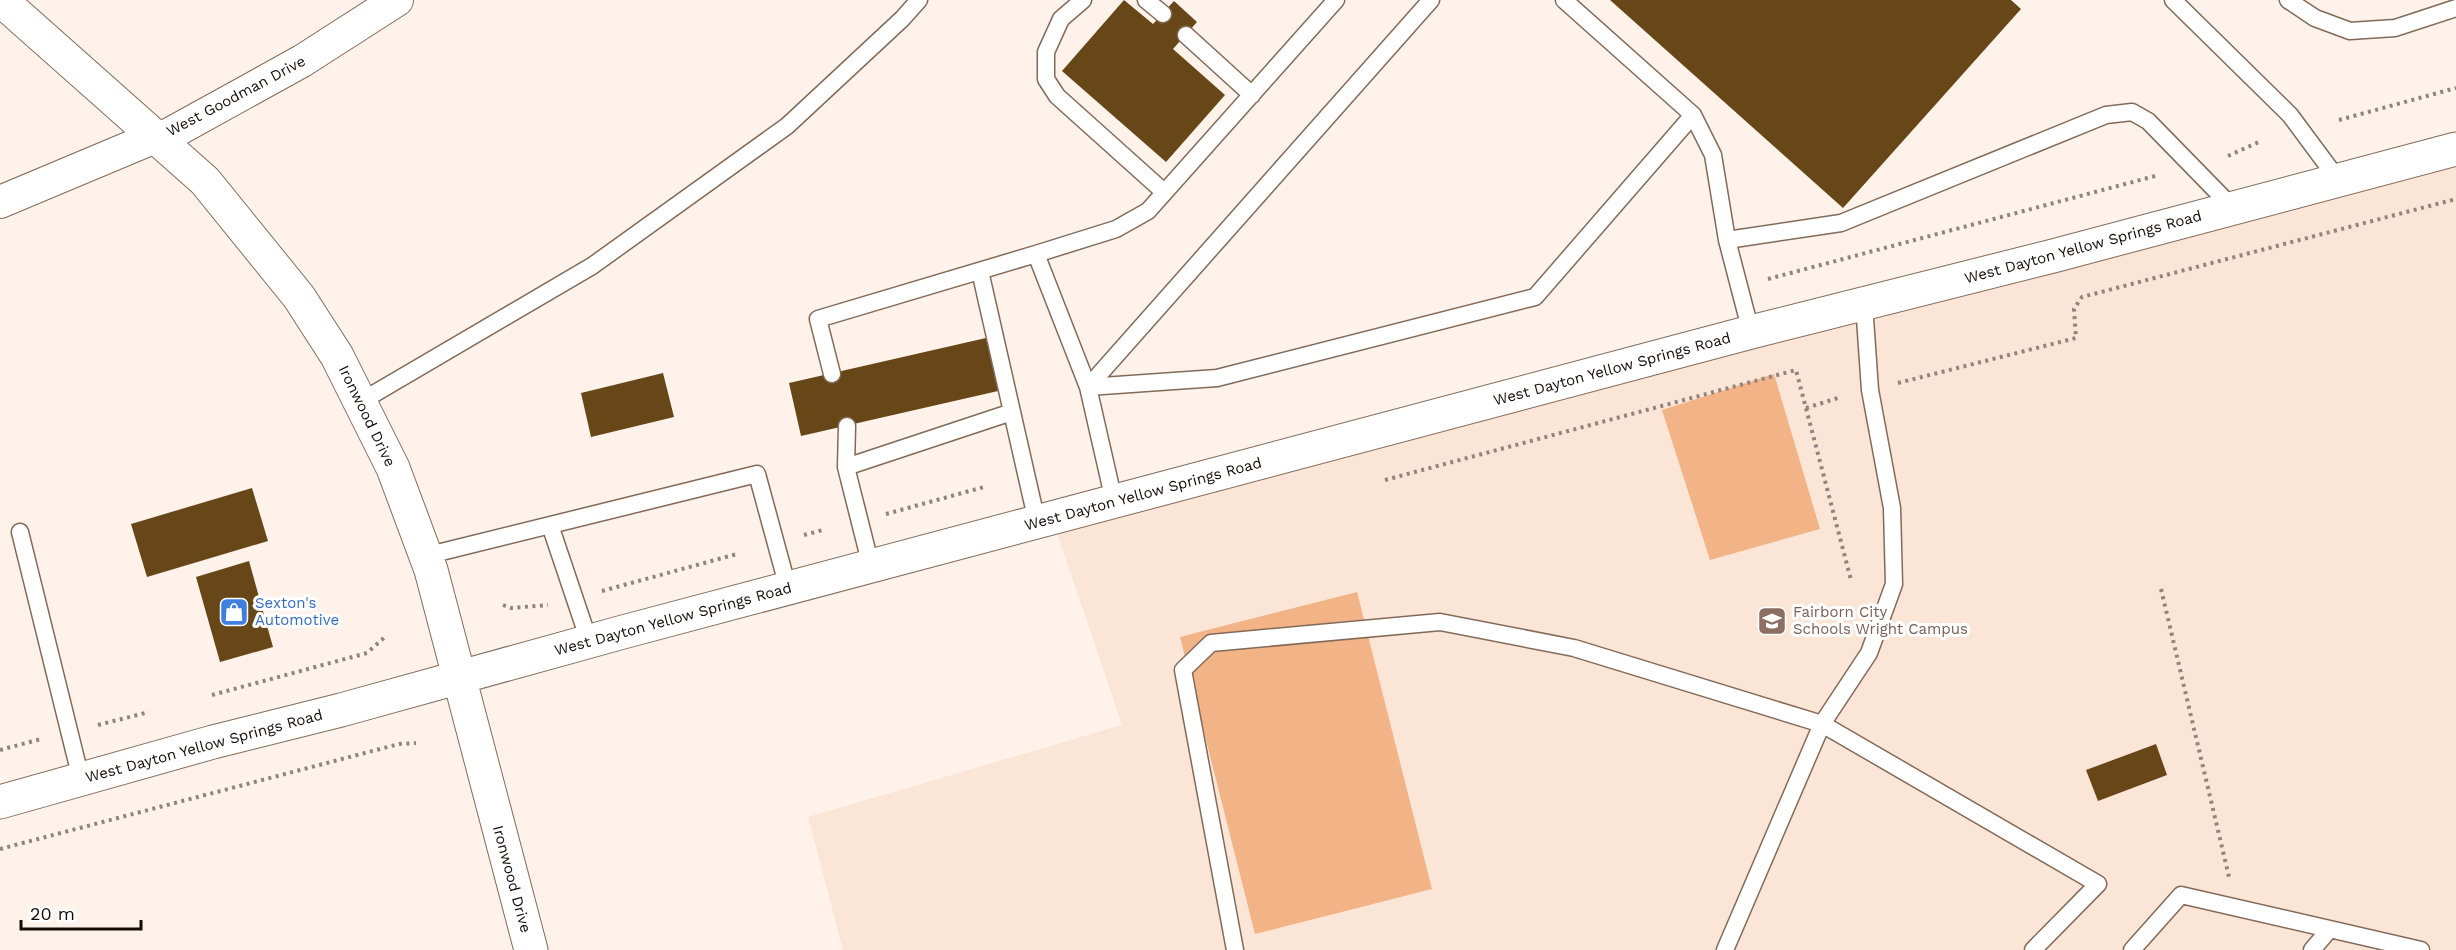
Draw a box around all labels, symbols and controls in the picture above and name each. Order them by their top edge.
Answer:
street label: West Goodman Drive [164,52,308,140]
street label: West Dayton Yellow Springs Road [1962,207,2204,287]
street label: West Dayton Yellow Springs Road [1491,329,1733,409]
street label: Ironwood Drive [335,362,399,470]
street label: West Dayton Yellow Springs Road [1022,454,1264,534]
street label: West Dayton Yellow Springs Road [552,579,794,659]
place label: Sexton's Automotive [255,594,339,629]
shop icon: Sexton's Automotive [218,596,250,628]
place label: Fairborn City Schools Wright Campus [1793,603,1968,638]
school or university icon: Fairborn City Schools Wright Campus [1756,605,1788,637]
street label: West Dayton Yellow Springs Road [83,706,325,786]
street label: Ironwood Drive [489,823,535,935]
scale bar [21,893,141,931]
text: 20 m [30,903,75,924]

